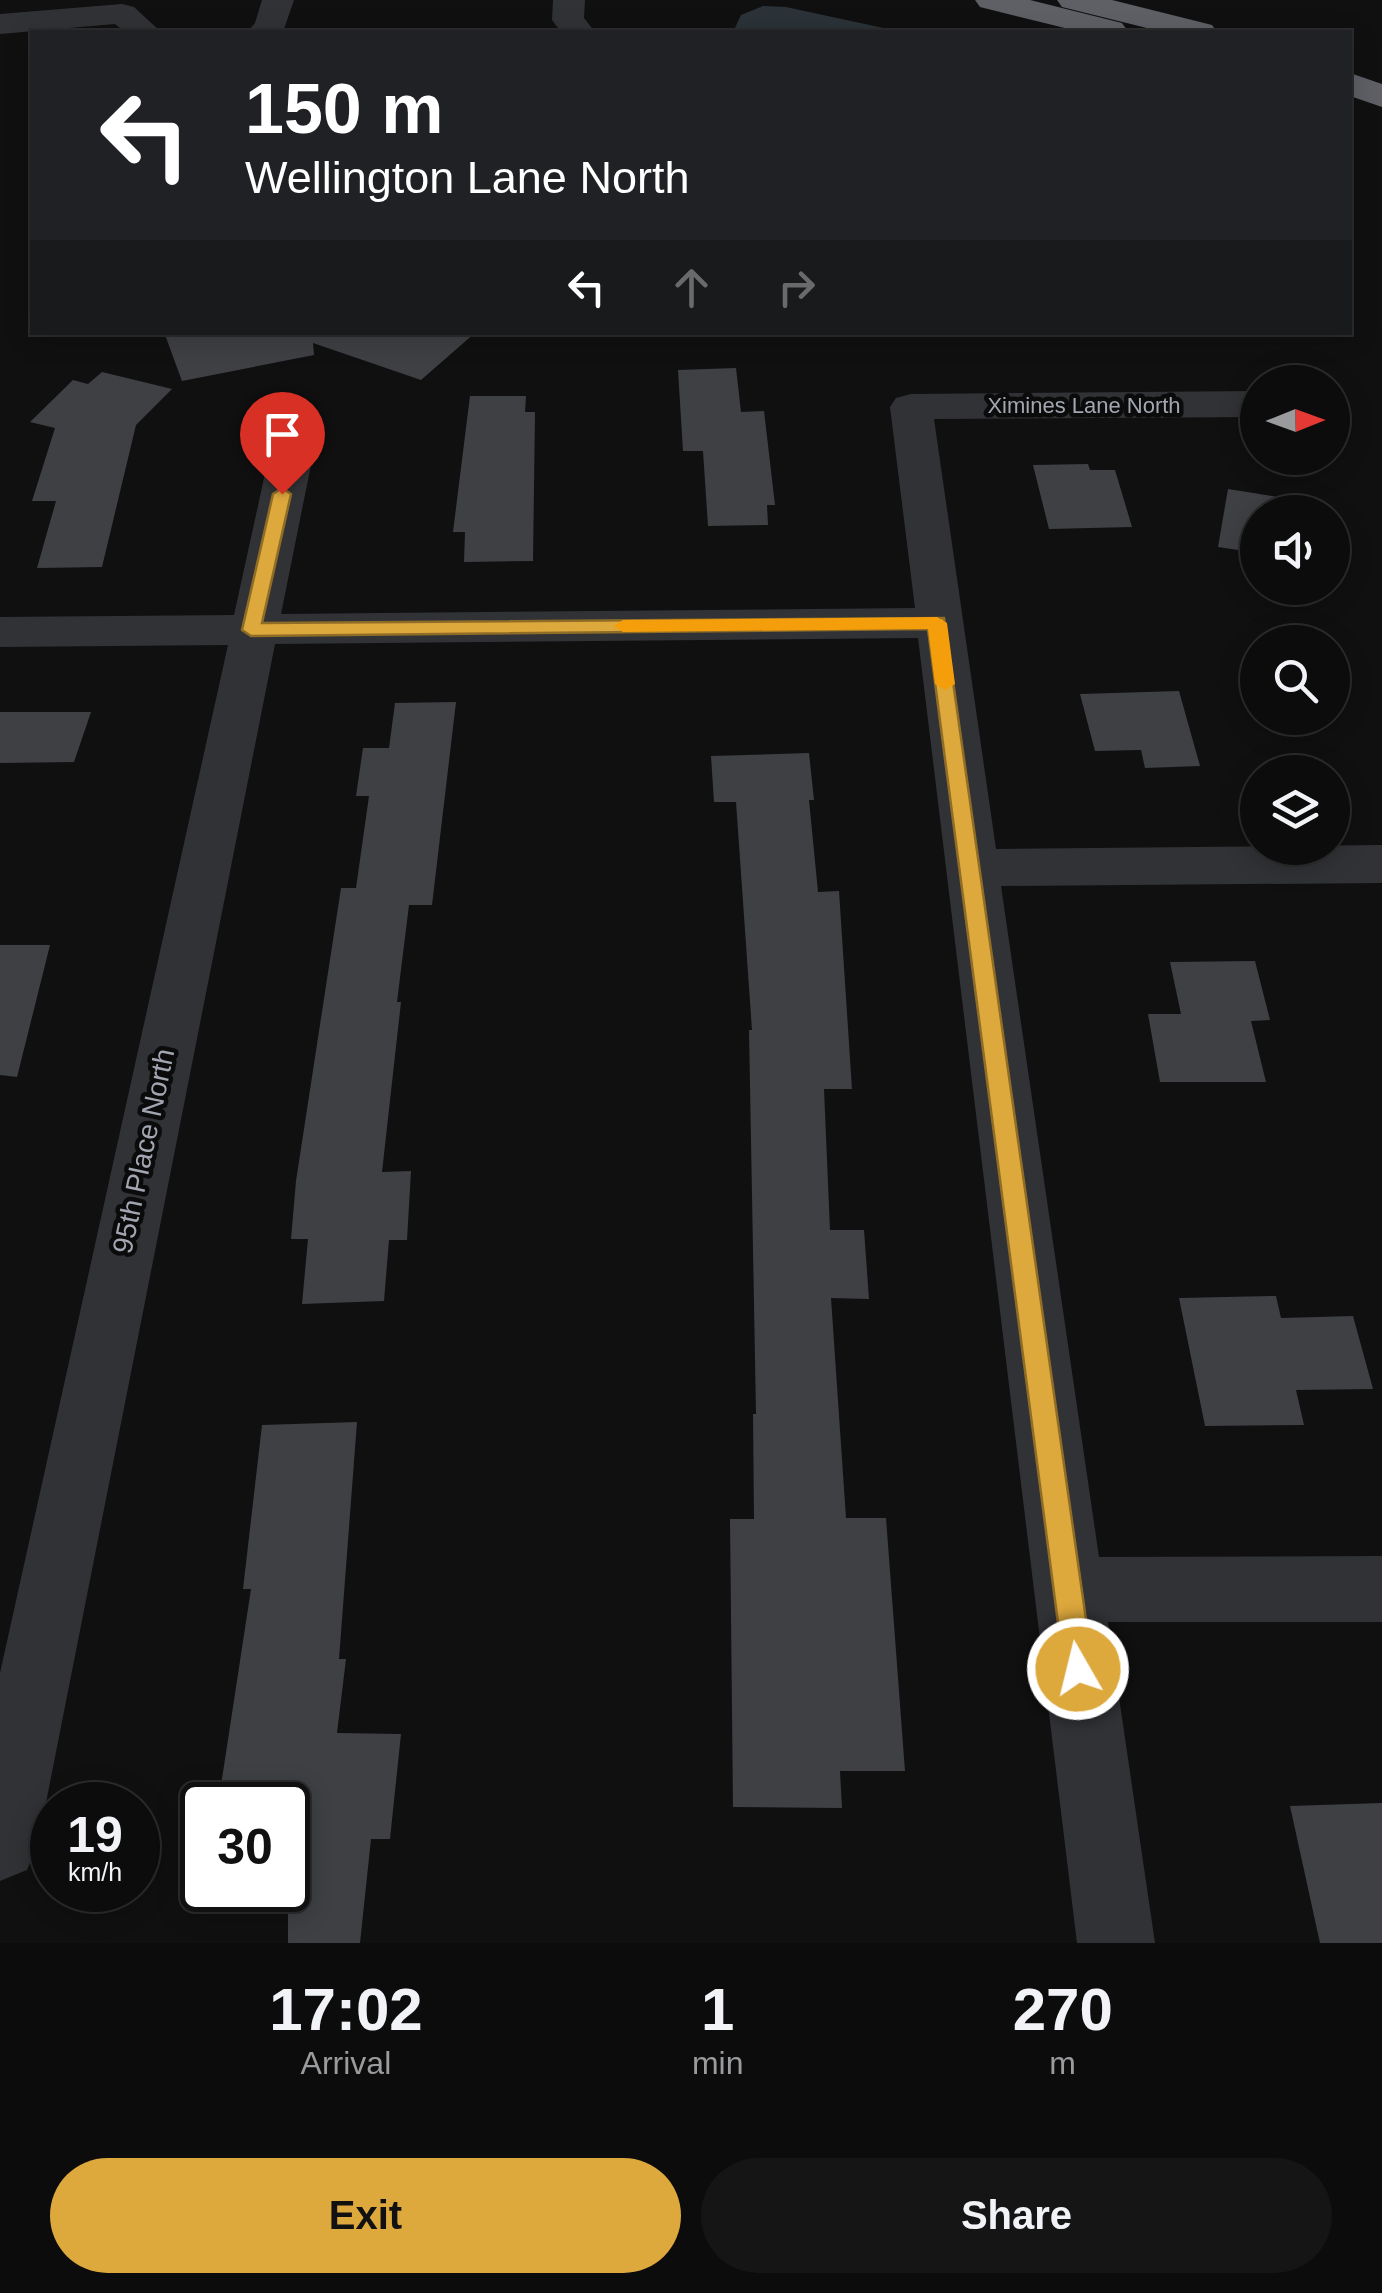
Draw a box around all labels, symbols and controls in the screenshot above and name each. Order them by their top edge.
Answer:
icon: left [80,70,210,200]
text: 150 m [245,70,443,148]
text: Wellington Lane North [245,152,689,203]
icon: left [559,260,614,315]
icon: ahead [664,260,719,315]
icon: right [769,260,824,315]
north arrow [1240,365,1350,475]
map controls [1240,365,1350,865]
pin [240,392,325,495]
street label: Ximines Lane North [987,393,1181,418]
icon: arrive [255,407,310,462]
button: sound [1240,495,1350,605]
button: search [1240,625,1350,735]
button: layers [1240,755,1350,865]
street label: 95th Place North [107,1046,180,1256]
position arrow [1026,1617,1130,1721]
speed limit sign: 30 [180,1782,310,1912]
text: 19 [67,1807,123,1863]
text: km/h [68,1858,122,1886]
text: 17:02 [269,1976,423,2043]
text: 1 [701,1976,734,2043]
text: 270 [1013,1976,1113,2043]
text: Arrival [301,2045,391,2081]
text: min [692,2045,743,2081]
text: m [1049,2045,1076,2081]
button: Exit [50,2158,681,2273]
button: Share [701,2158,1332,2273]

